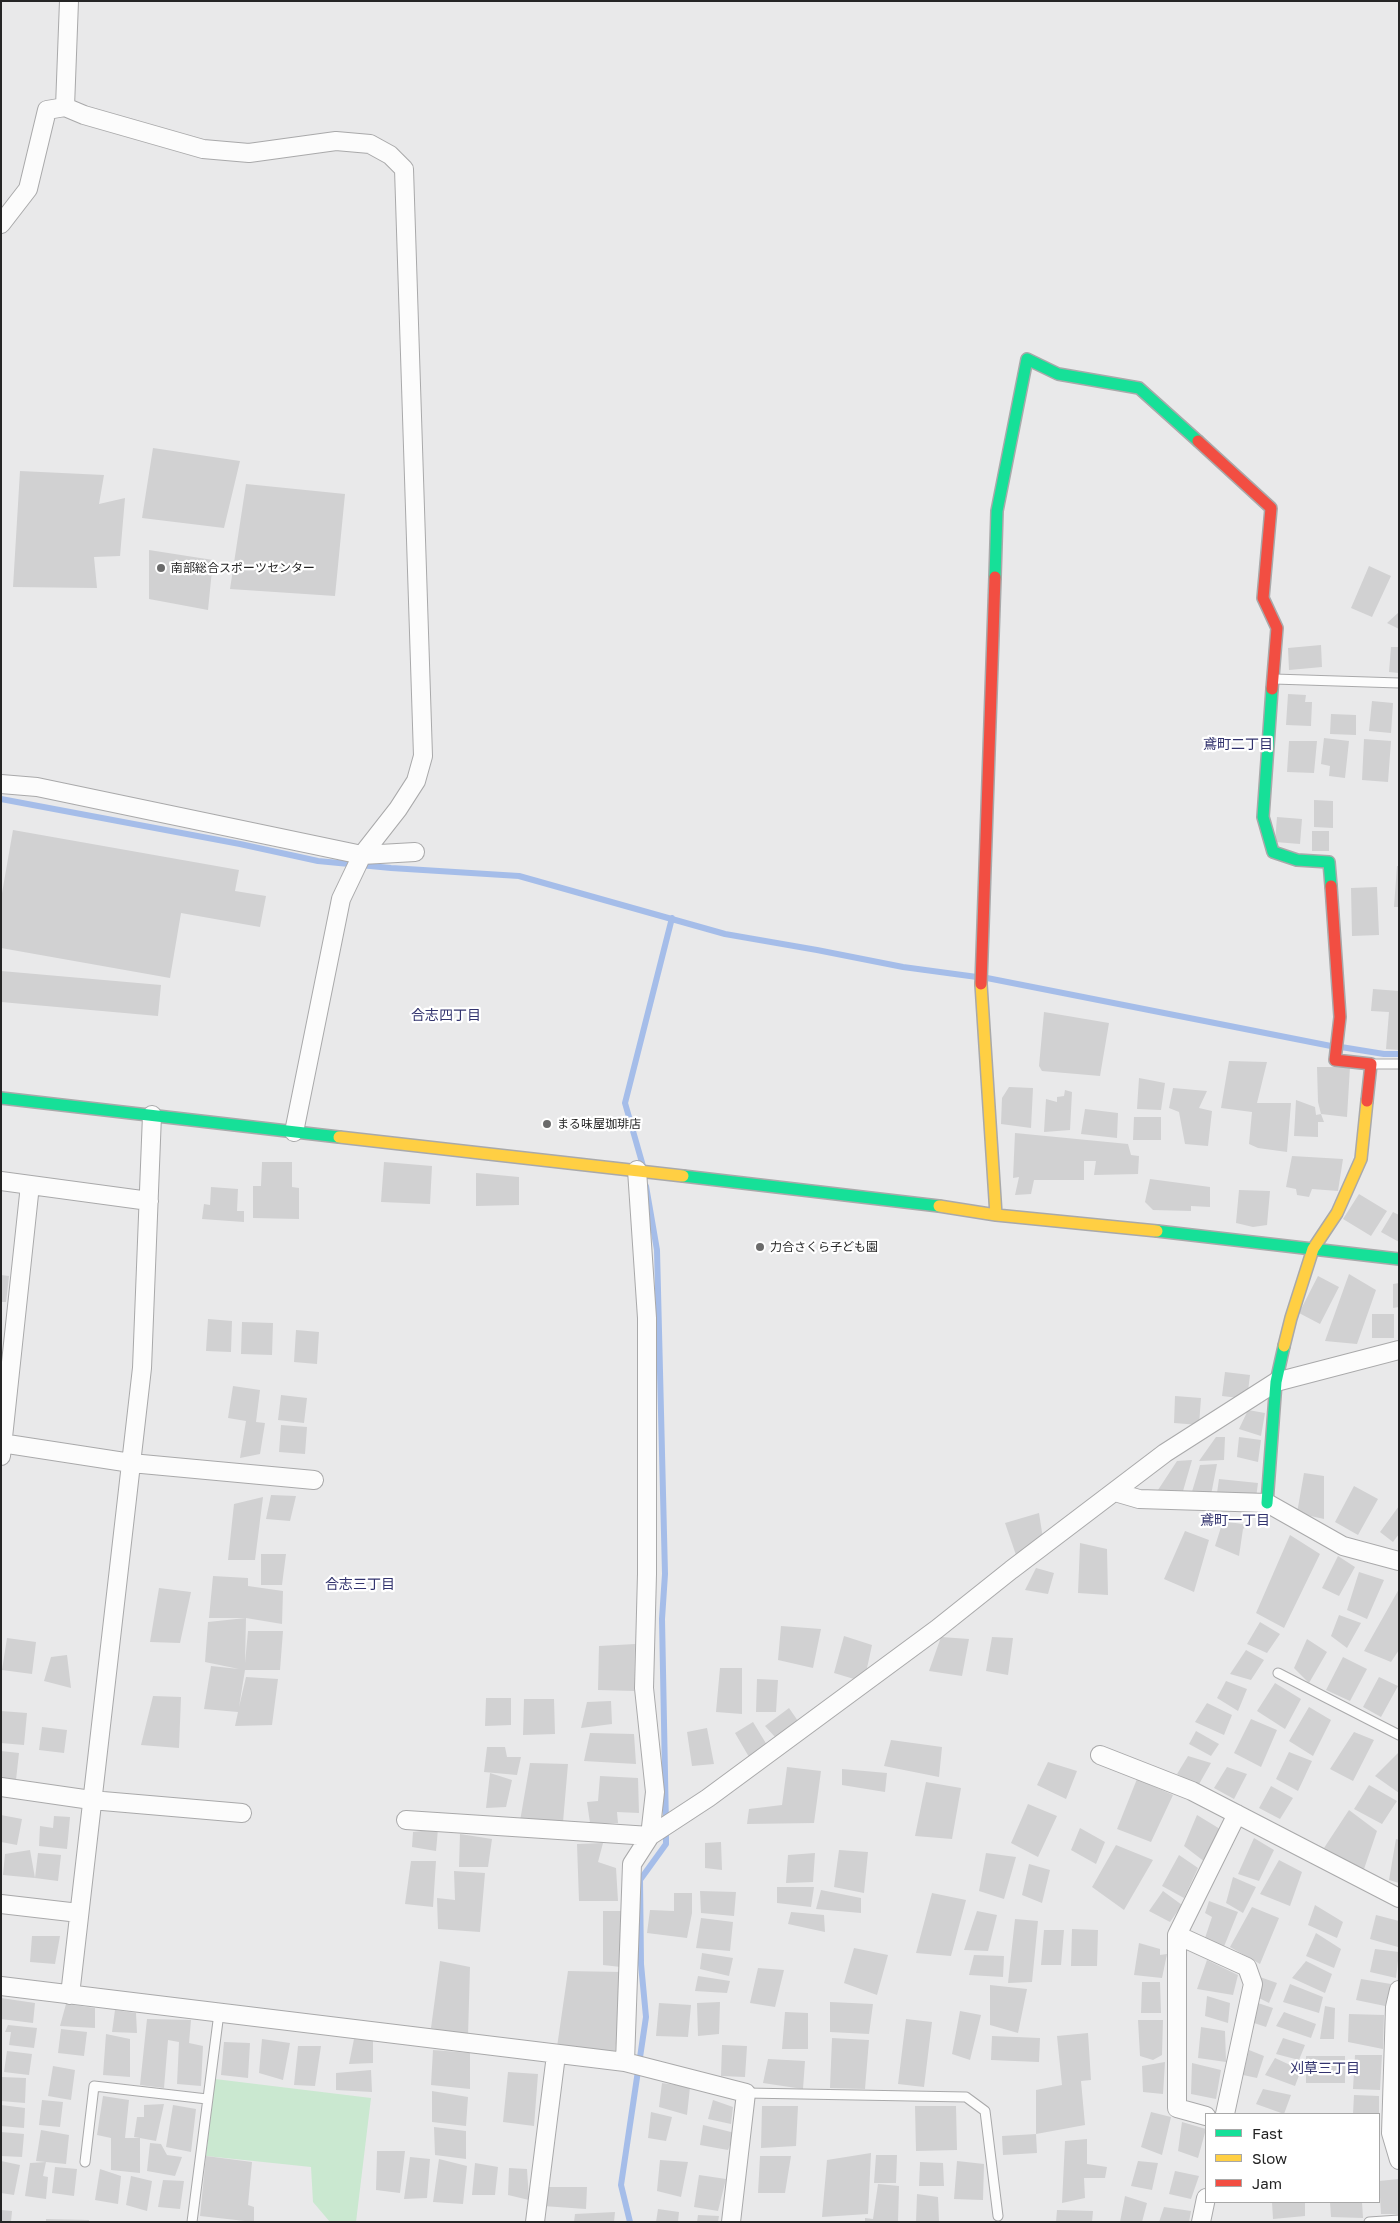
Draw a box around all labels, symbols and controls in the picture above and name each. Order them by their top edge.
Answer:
place label: 南部総合スポーツセンター [171,561,315,575]
marker: 南部総合スポーツセンター [155,562,167,574]
district label: 鳶町二丁目 [1203,737,1273,753]
district label: 合志四丁目 [411,1008,481,1024]
place label: まる味屋珈琲店 [557,1117,641,1131]
marker: まる味屋珈琲店 [541,1118,553,1130]
place label: 力合さくら子ども園 [770,1240,878,1254]
marker: 力合さくら子ども園 [754,1241,766,1253]
district label: 鳶町一丁目 [1200,1513,1270,1529]
district label: 合志三丁目 [325,1577,395,1593]
district label: 刈草三丁目 [1290,2061,1360,2077]
legend [1205,2113,1380,2203]
text: Fast [1252,2124,1283,2142]
text: Slow [1252,2149,1287,2167]
text: Jam [1252,2174,1282,2192]

